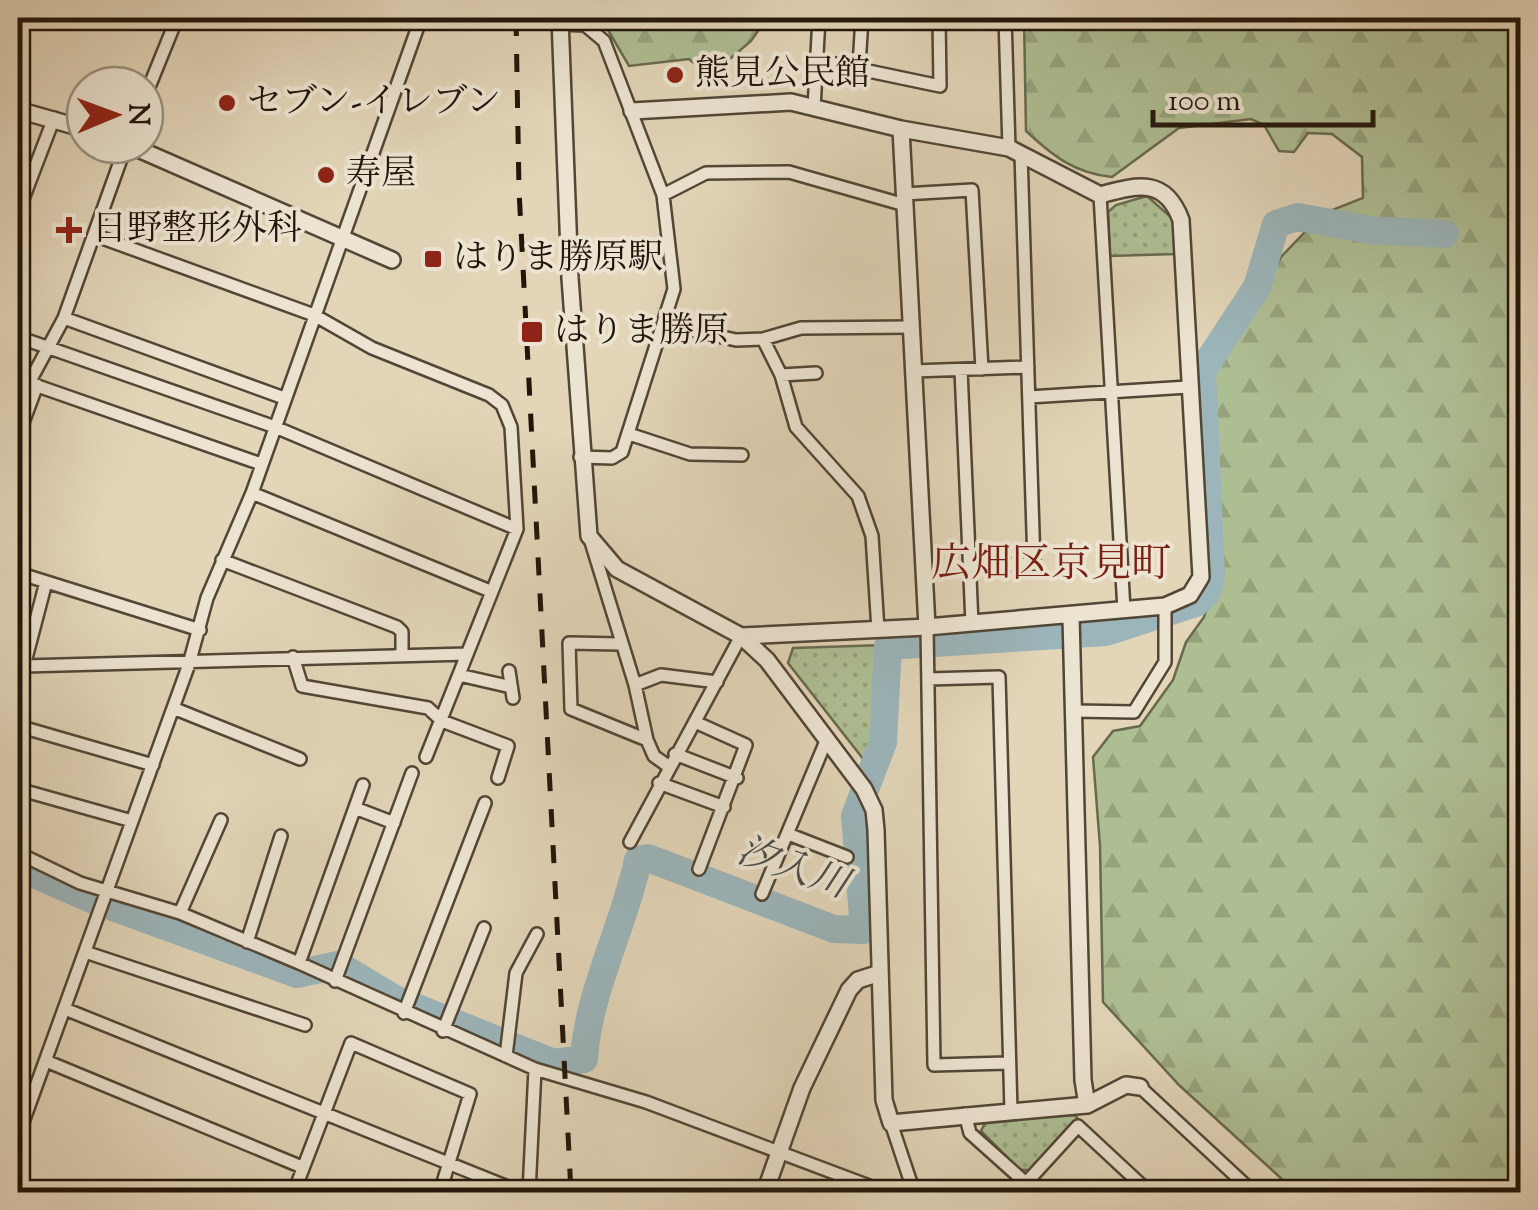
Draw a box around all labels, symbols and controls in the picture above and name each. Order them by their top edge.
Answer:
place label: 熊見公民館 [695,50,870,101]
marker: 熊見公民館 [664,64,686,86]
north arrow [65,65,165,165]
scale bar [1153,65,1373,127]
place label: セブン-イレブン [247,78,501,129]
text: 100 m [1168,81,1241,124]
marker: セブン-イレブン [216,92,238,114]
text: N [117,103,157,126]
place label: 寿屋 [346,150,416,201]
marker: 寿屋 [315,164,337,186]
place label: 日野整形外科 [92,205,302,256]
marker: 日野整形外科 [56,217,82,243]
place label: はりま勝原駅 [453,234,663,285]
marker: はりま勝原駅 [422,248,444,270]
place label: はりま勝原 [554,307,729,358]
marker: はりま勝原 [519,319,545,345]
district label: 広畑区京見町 [931,538,1171,595]
water label: 汐入川 [729,826,858,915]

